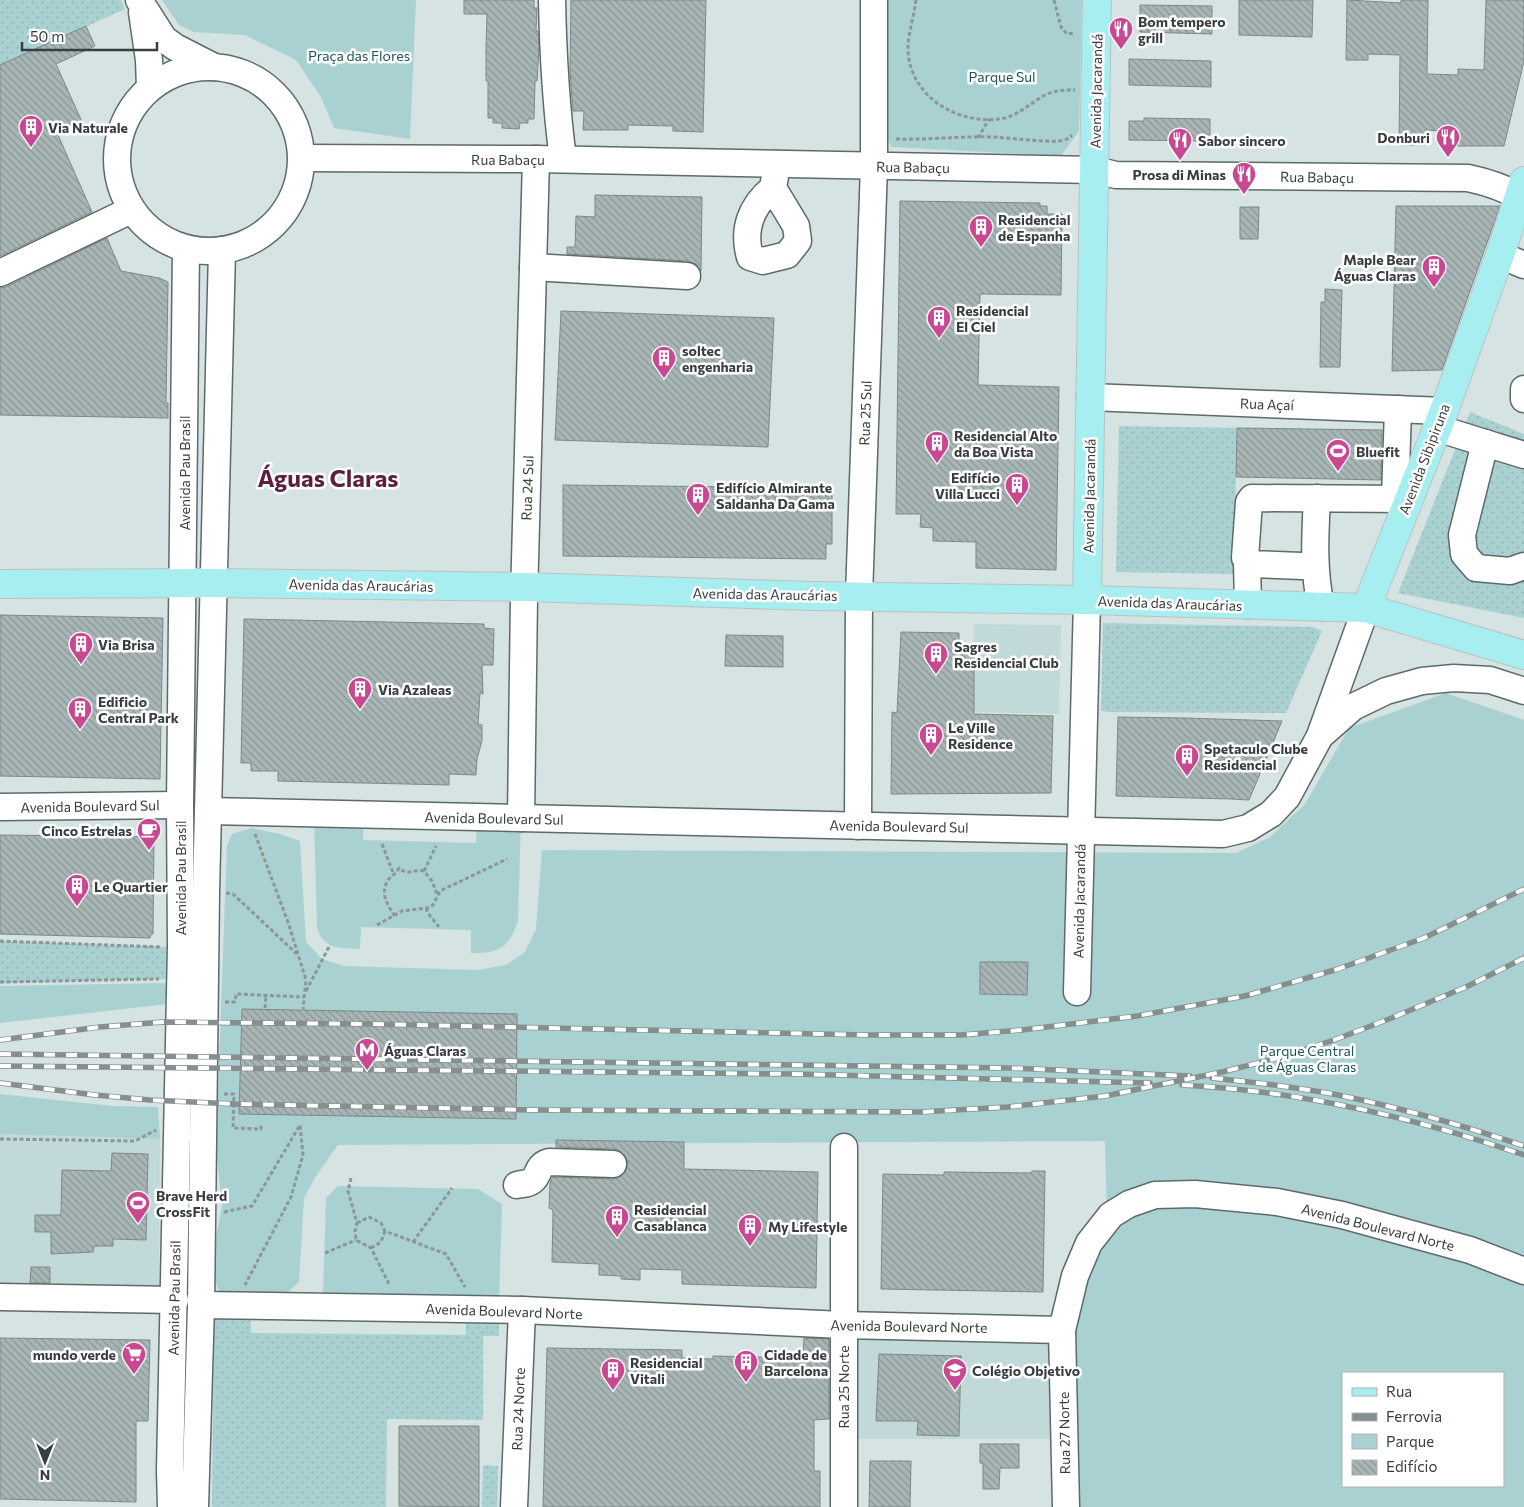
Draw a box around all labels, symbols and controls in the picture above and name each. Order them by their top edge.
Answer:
place label: Bom tempero grill [1138,13,1226,46]
restaurant icon: Bom tempero grill [1108,16,1134,50]
scale bar [22,20,158,52]
text: 50 m [30,27,64,45]
street label: Avenida Jacarandá [1086,33,1106,149]
park label: Praça das Flores [308,47,410,64]
park label: Parque Sul [968,68,1036,85]
building icon: Via Naturale [18,114,44,148]
place label: Via Naturale [48,119,128,136]
restaurant icon: Donburi [1435,124,1461,158]
restaurant icon: Sabor sincero [1167,127,1193,161]
place label: Donburi [1377,129,1430,146]
place label: Sabor sincero [1198,132,1286,149]
street label: Rua Babaçu [471,151,545,168]
street label: Rua Babaçu [876,158,950,176]
restaurant icon: Prosa di Minas [1231,161,1257,195]
place label: Prosa di Minas [1132,166,1226,183]
street label: Rua Babaçu [1280,168,1354,186]
place label: Residencial de Espanha [998,211,1071,244]
building icon: Residencial de Espanha [968,214,994,248]
place label: Maple Bear Águas Claras [1334,251,1416,284]
building icon: Maple Bear Águas Claras [1421,254,1447,288]
place label: Residencial El Ciel [956,302,1029,335]
building icon: Residencial El Ciel [926,305,952,339]
place label: soltec engenharia [682,342,753,375]
building icon: soltec engenharia [651,345,677,379]
street label: Rua 25 Sul [855,380,875,446]
street label: Rua Açaí [1240,395,1295,413]
street label: Avenida Sibipiruna [1395,401,1453,517]
street label: Avenida Pau Brasil [176,415,193,531]
place label: Residencial Alto da Boa Vista [954,427,1057,460]
building icon: Residencial Alto da Boa Vista [924,430,950,464]
street label: Avenida Jacarandá [1079,438,1099,554]
sports icon: Bluefit [1325,438,1351,472]
place label: Bluefit [1356,443,1400,460]
street label: Rua 24 Sul [517,455,537,521]
district label: Águas Claras [258,463,399,492]
place label: Edifício Villa Lucci [935,469,1000,502]
building icon: Edifício Villa Lucci [1004,472,1030,506]
place label: Edifício Almirante Saldanha Da Gama [716,479,835,512]
building icon: Edifício Almirante Saldanha Da Gama [685,482,711,516]
street label: Avenida das Araucárias [288,575,434,595]
street label: Avenida das Araucárias [692,584,838,604]
street label: Avenida das Araucárias [1097,592,1243,614]
building icon: Via Brisa [68,631,94,665]
place label: Via Brisa [98,636,155,653]
place label: Sagres Residencial Club [954,638,1059,671]
building icon: Sagres Residencial Club [923,641,949,675]
building icon: Via Azaleas [347,676,373,710]
place label: Via Azaleas [378,681,452,698]
place label: Edificio Central Park [98,693,179,726]
building icon: Edificio Central Park [67,696,93,730]
place label: Le Ville Residence [948,719,1013,752]
building icon: Le Ville Residence [918,722,944,756]
place label: Spetaculo Clube Residencial [1204,740,1308,773]
building icon: Spetaculo Clube Residencial [1174,743,1200,777]
street label: Avenida Boulevard Sul [20,796,160,816]
street label: Avenida Boulevard Sul [424,808,564,828]
street label: Avenida Boulevard Sul [829,816,969,836]
cafe icon: Cinco Estrelas [136,817,162,851]
street label: Avenida Pau Brasil [172,820,189,936]
place label: Cinco Estrelas [41,822,132,839]
street label: Avenida Jacarandá [1069,843,1089,959]
building icon: Le Quartier [64,873,90,907]
place label: Le Quartier [94,878,168,895]
metro station icon: Águas Claras [354,1037,380,1071]
place label: Águas Claras [384,1042,467,1059]
park label: Parque Central de Águas Claras [1258,1042,1356,1075]
place label: Brave Herd CrossFit [156,1187,227,1220]
sports icon: Brave Herd CrossFit [125,1190,151,1224]
street label: Avenida Boulevard Norte [1300,1200,1456,1254]
place label: Residencial Casablanca [634,1201,707,1234]
building icon: Residencial Casablanca [604,1204,630,1238]
building icon: My Lifestyle [737,1213,763,1247]
place label: My Lifestyle [768,1218,847,1235]
street label: Avenida Pau Brasil [164,1240,184,1356]
street label: Avenida Boulevard Norte [425,1300,583,1322]
street label: Avenida Boulevard Norte [830,1316,988,1336]
supermarket icon: mundo verde [121,1341,147,1375]
street label: Rua 25 Norte [835,1345,852,1429]
place label: mundo verde [33,1346,116,1363]
place label: Cidade de Barcelona [764,1346,828,1379]
building icon: Cidade de Barcelona [733,1349,759,1383]
place label: Residencial Vitali [630,1354,703,1387]
building icon: Residencial Vitali [600,1357,626,1391]
school or university icon: Colégio Objetivo [942,1357,968,1391]
place label: Colégio Objetivo [972,1362,1080,1379]
street label: Rua 24 Norte [508,1367,528,1451]
legend [1342,1372,1504,1487]
text: Rua [1386,1382,1412,1400]
street label: Rua 27 Norte [1055,1392,1073,1474]
text: Ferrovia [1386,1407,1442,1425]
text: Parque [1386,1432,1434,1450]
north arrow [20,1437,70,1487]
text: Edifício [1386,1457,1437,1475]
text: N [40,1467,50,1484]

